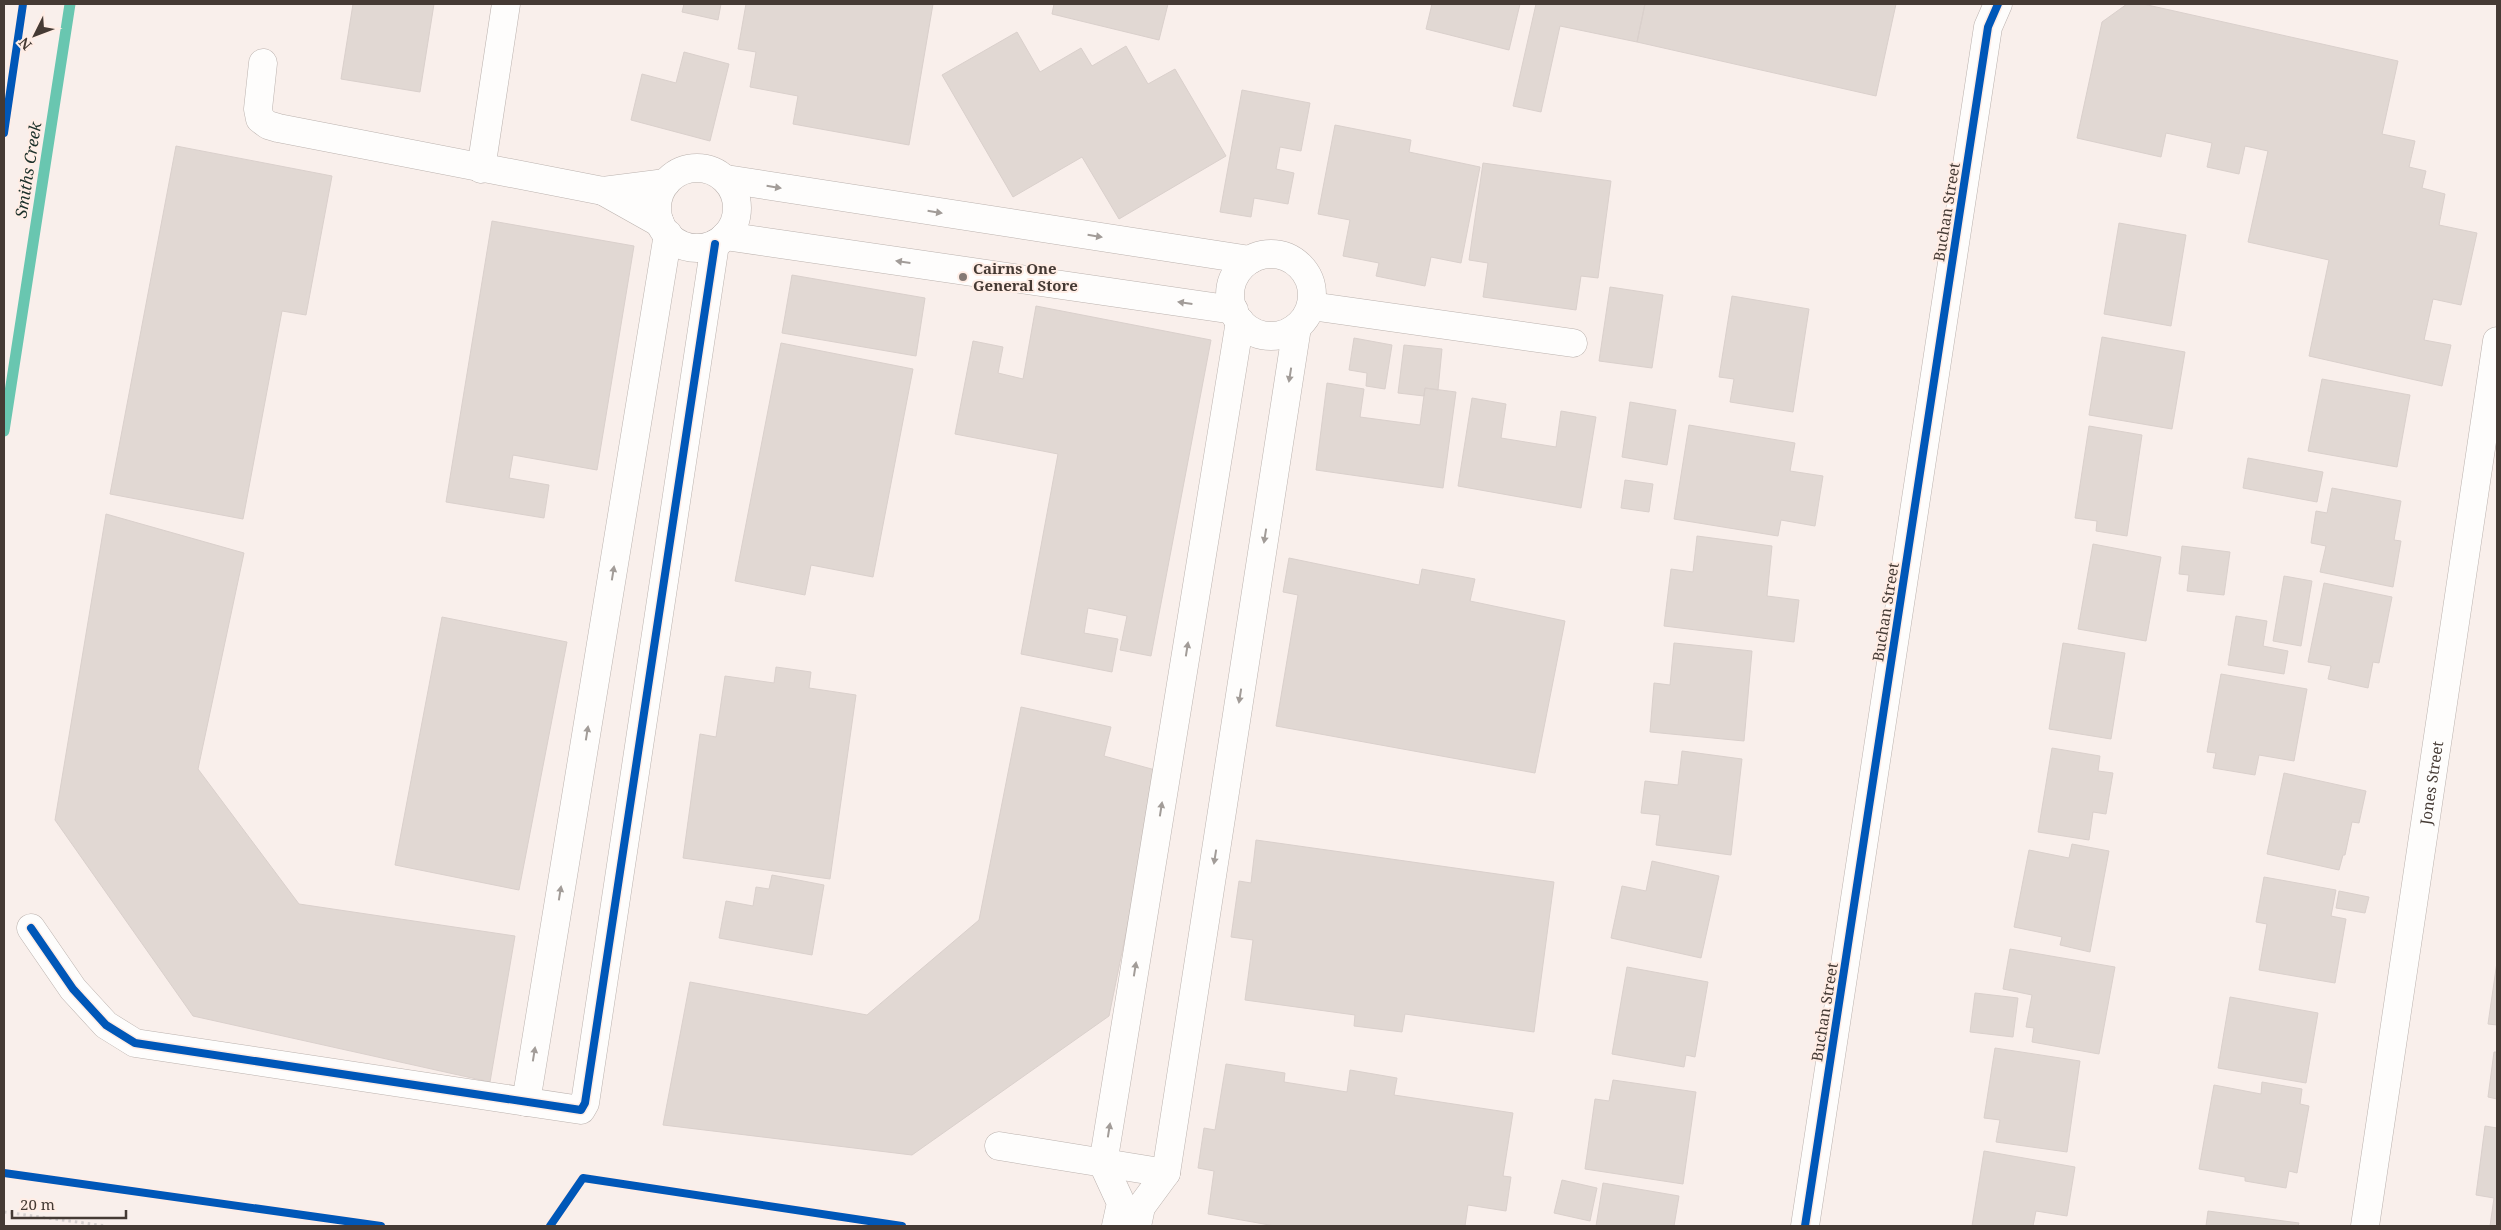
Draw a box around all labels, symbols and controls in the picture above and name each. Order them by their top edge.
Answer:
north arrow [10,10,60,60]
text: N [14,34,36,54]
water label: Smiths Creek [10,119,47,220]
street label: Buchan Street [1928,161,1964,263]
one-way arrow [766,183,782,191]
one-way arrow [927,208,943,216]
one-way arrow [1088,233,1104,241]
one-way arrow [895,258,911,266]
place label: Cairns One General Store [973,258,1078,295]
marker: Cairns One General Store [957,271,969,283]
one-way arrow [1177,298,1193,306]
one-way arrow [1286,367,1294,383]
one-way arrow [1261,528,1269,544]
street label: Buchan Street [1867,561,1903,663]
one-way arrow [609,564,617,580]
one-way arrow [1183,640,1191,656]
one-way arrow [1236,689,1244,705]
one-way arrow [583,725,591,741]
street label: Jones Street [2415,740,2447,827]
one-way arrow [1157,801,1165,817]
one-way arrow [1211,849,1219,865]
one-way arrow [557,885,565,901]
one-way arrow [1131,961,1139,977]
street label: Buchan Street [1806,961,1842,1063]
one-way arrow [531,1045,539,1061]
one-way arrow [1105,1121,1113,1137]
scale bar [12,1188,126,1220]
text: 20 m [20,1194,55,1214]

